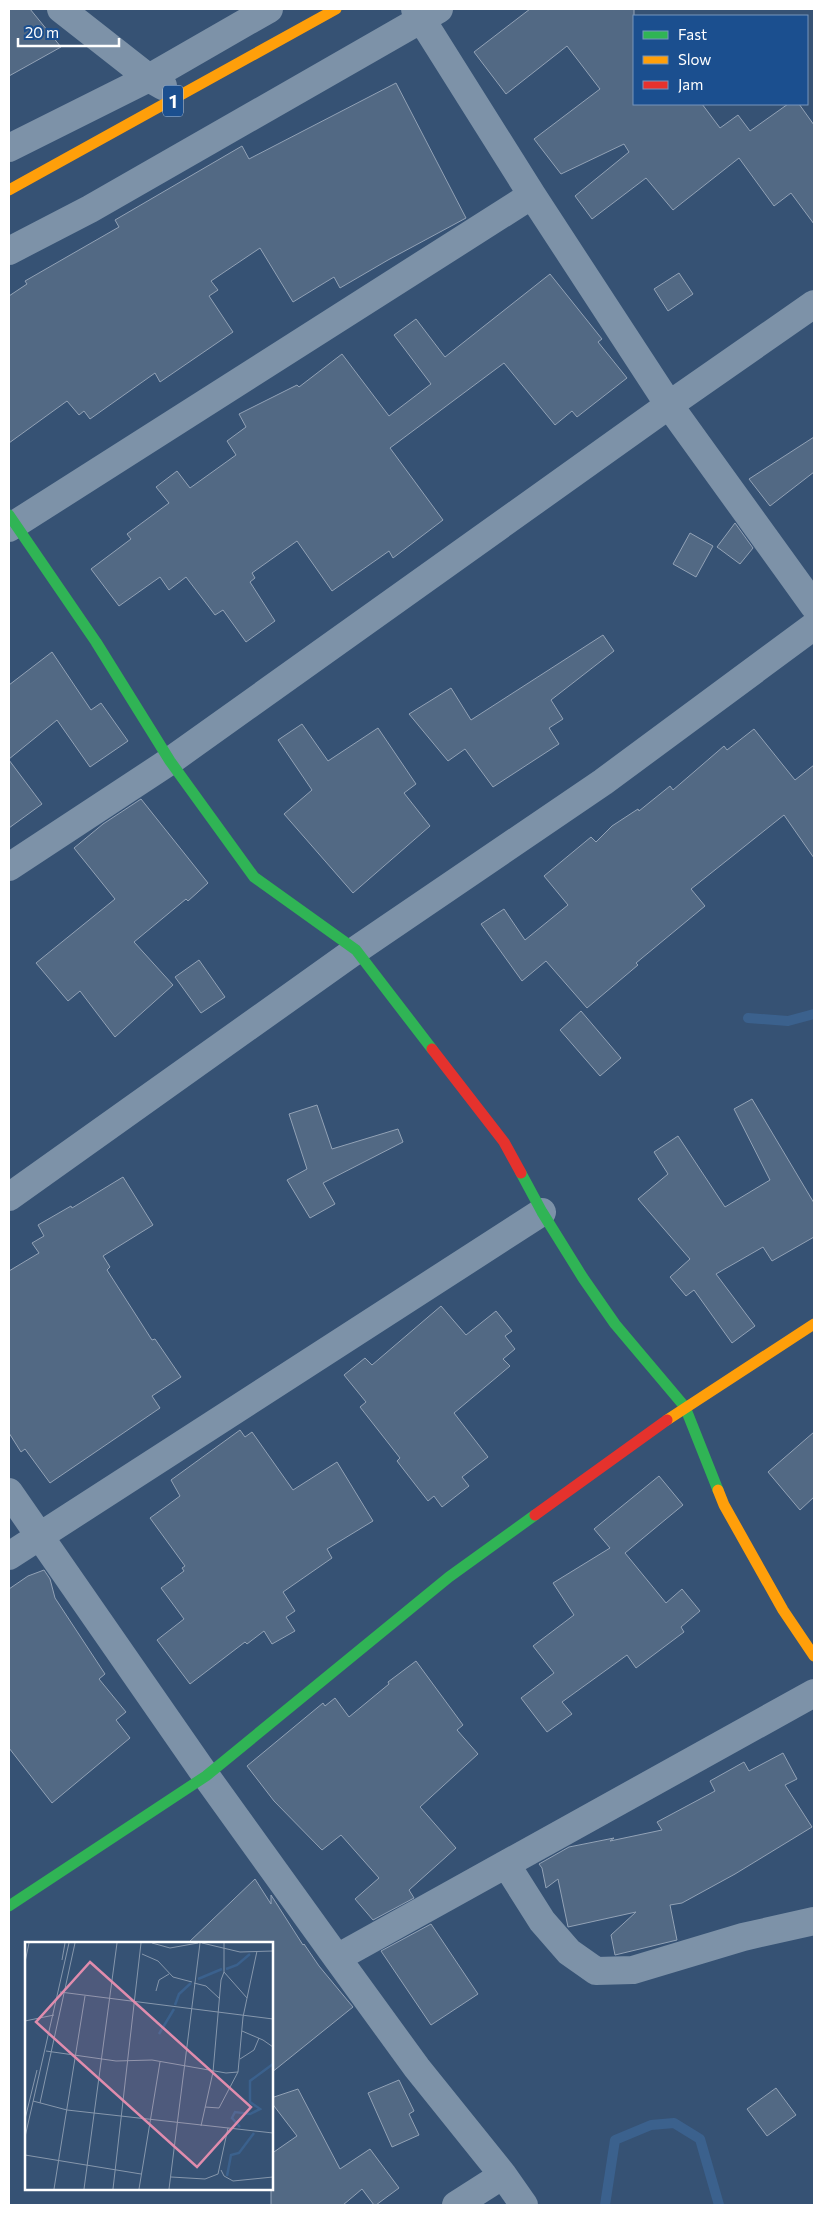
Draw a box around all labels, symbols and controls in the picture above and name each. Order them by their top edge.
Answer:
scale bar [18,15,119,47]
legend [633,15,808,105]
text: 20 m [25,23,59,41]
text: Fast [678,25,707,43]
text: Slow [678,50,711,68]
text: Jam [678,75,703,93]
road number: 1 [163,85,183,116]
inset map [25,1942,272,2189]

